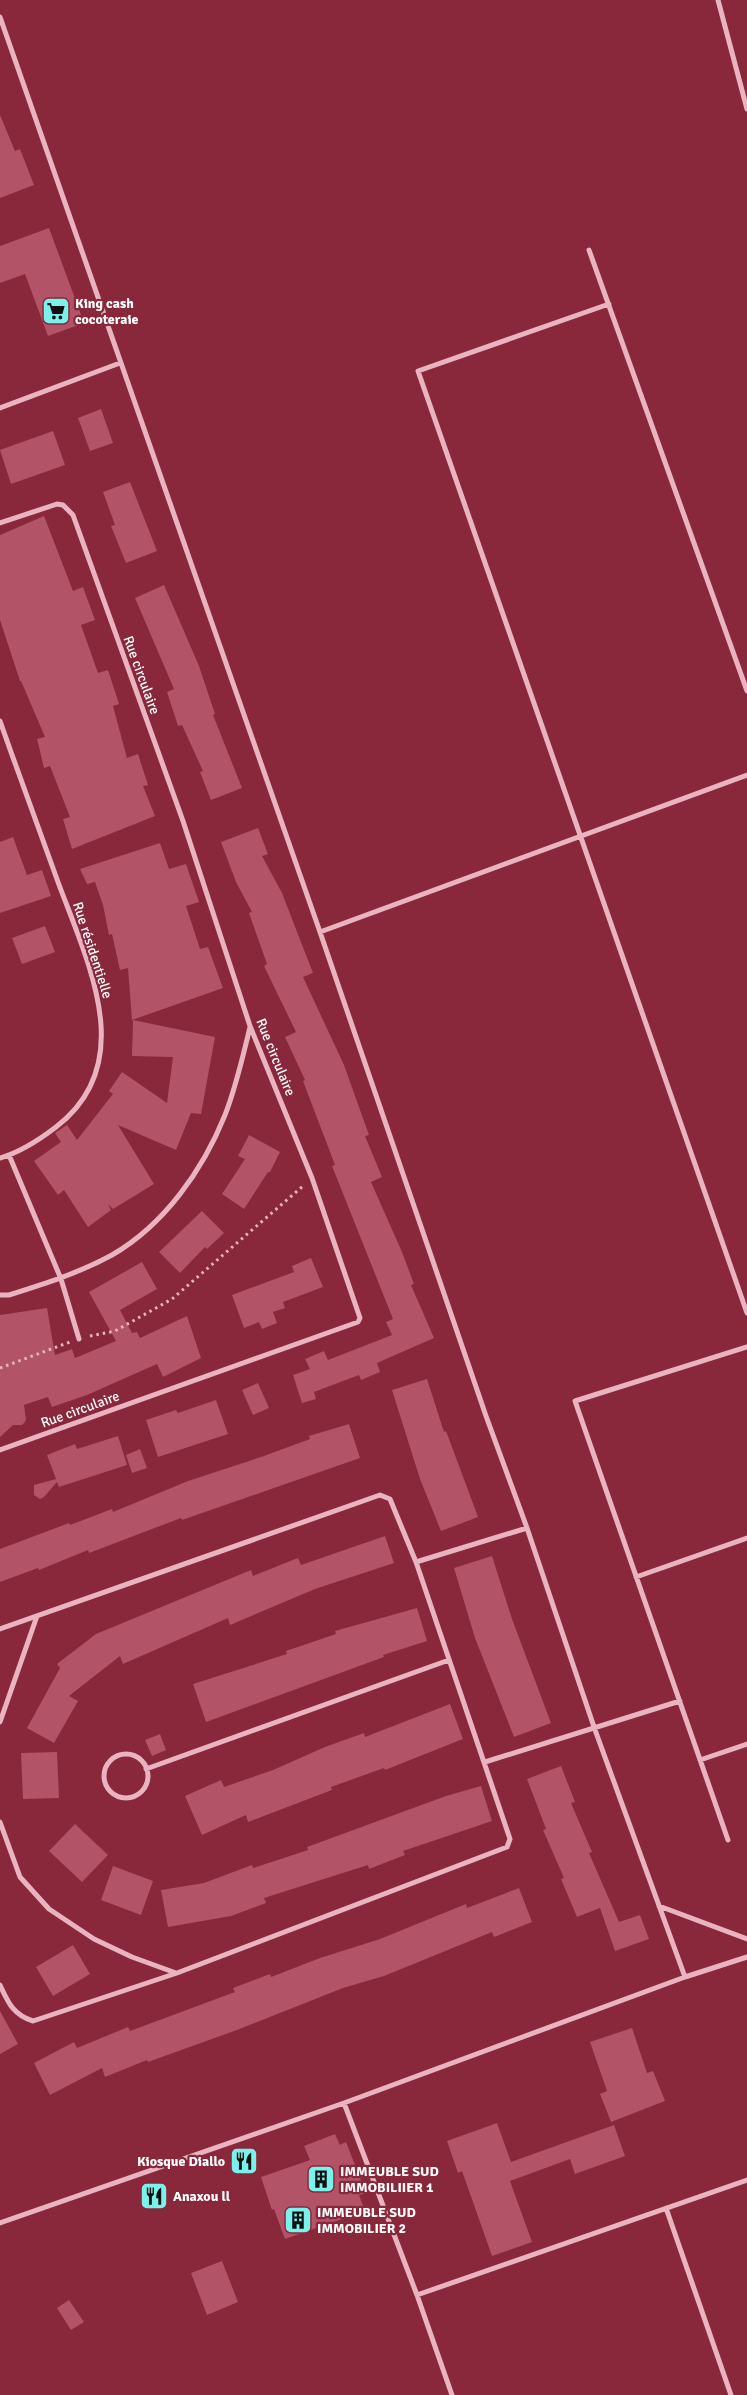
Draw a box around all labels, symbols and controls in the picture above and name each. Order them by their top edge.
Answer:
place label: King cash cocoteraie [75,295,139,328]
supermarket icon: King cash cocoteraie [41,296,71,326]
street label: Rue circulaire [119,634,164,717]
street label: Rue résidentielle [69,900,116,1001]
street label: Rue circulaire [252,1016,299,1099]
street label: Rue circulaire [39,1387,122,1432]
restaurant icon: Kiosque Diallo [229,2146,259,2176]
place label: Kiosque Diallo [137,2153,225,2170]
place label: IMMEUBLE SUD IMMOBILIIER 1 [340,2163,439,2196]
building icon: IMMEUBLE SUD IMMOBILIIER 1 [306,2164,336,2194]
restaurant icon: Anaxou ll [139,2181,169,2211]
place label: Anaxou ll [173,2188,231,2205]
place label: IMMEUBLE SUD IMMOBILIER 2 [317,2204,416,2237]
building icon: IMMEUBLE SUD IMMOBILIER 2 [283,2205,313,2235]

